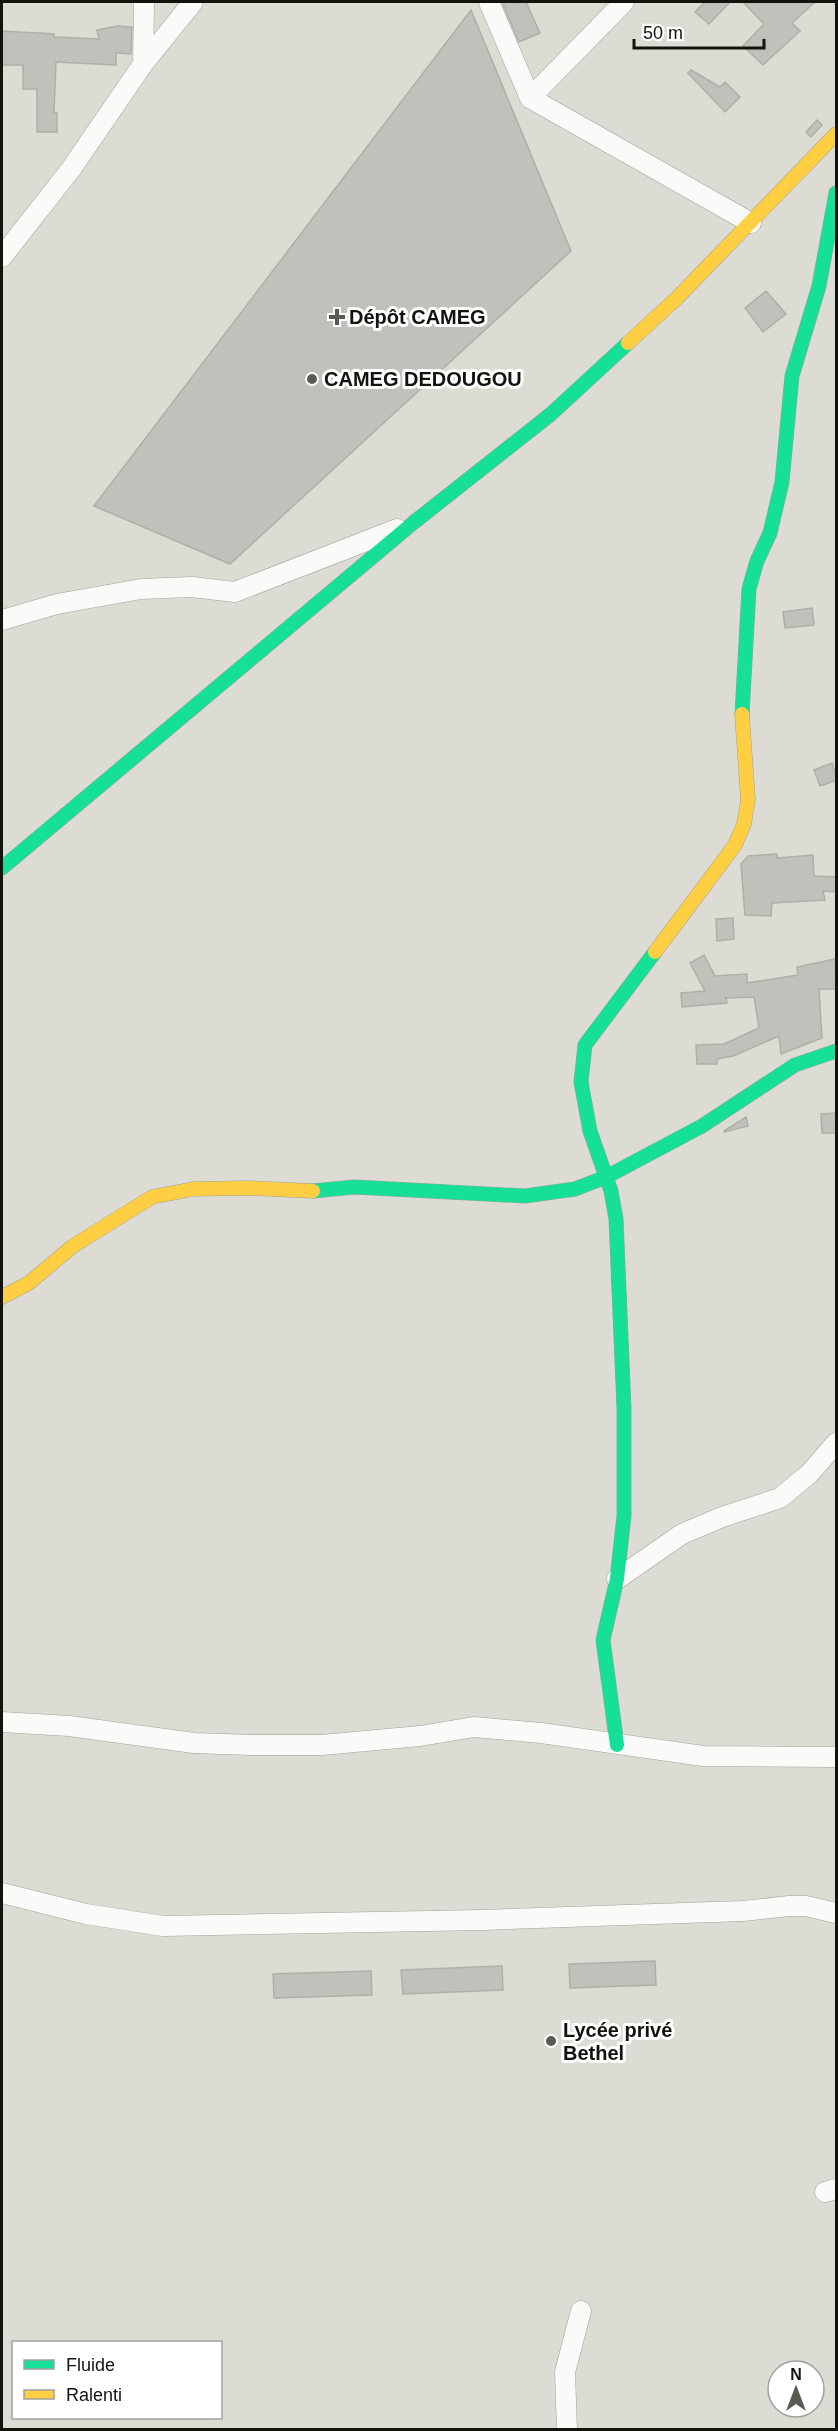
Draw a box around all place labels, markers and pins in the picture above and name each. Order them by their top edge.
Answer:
place label: Dépôt CAMEG [349,306,486,328]
marker: Dépôt CAMEG [330,310,344,324]
place label: CAMEG DEDOUGOU [324,368,522,390]
marker: CAMEG DEDOUGOU [305,372,319,386]
place label: Lycée privé Bethel [563,2019,672,2064]
marker: Lycée privé Bethel [544,2034,558,2048]

